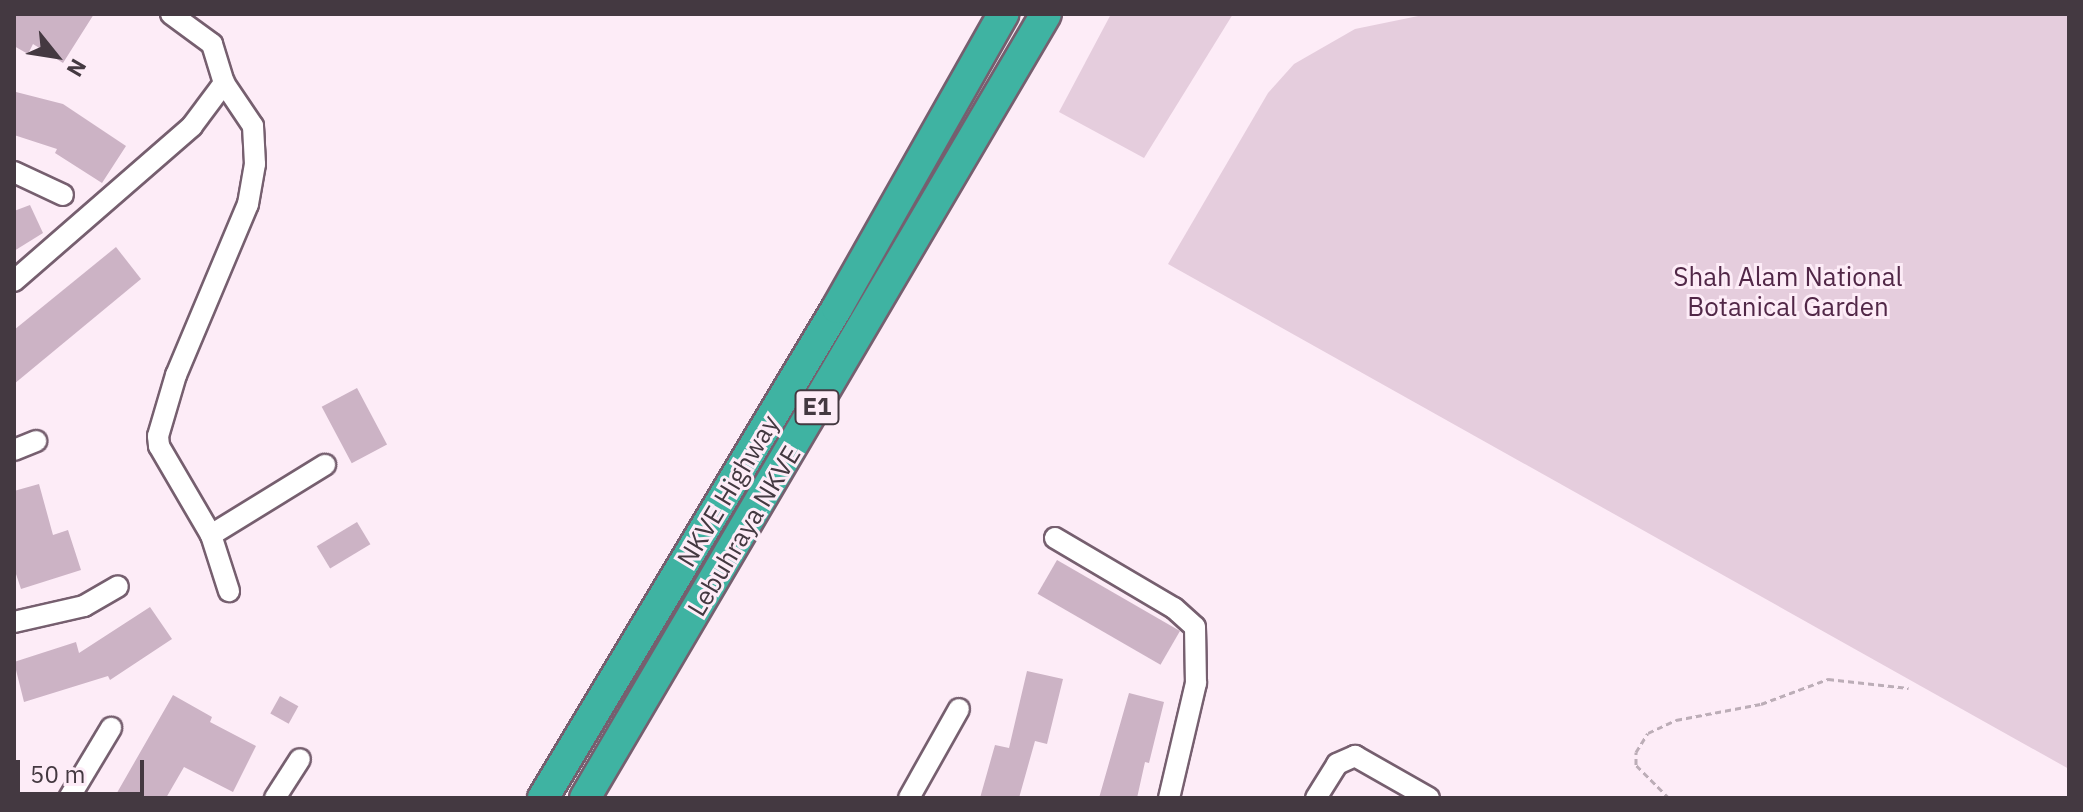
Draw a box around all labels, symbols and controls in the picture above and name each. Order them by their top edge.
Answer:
north arrow [16,16,96,96]
text: N [61,54,94,82]
park label: Shah Alam National Botanical Garden [1673,261,1903,322]
road number: E1 [793,387,841,427]
street label: NKVE Highway [671,410,785,572]
street label: Lebuhraya NKVE [681,440,807,622]
scale bar [20,744,148,794]
text: 50 m [30,758,85,790]

